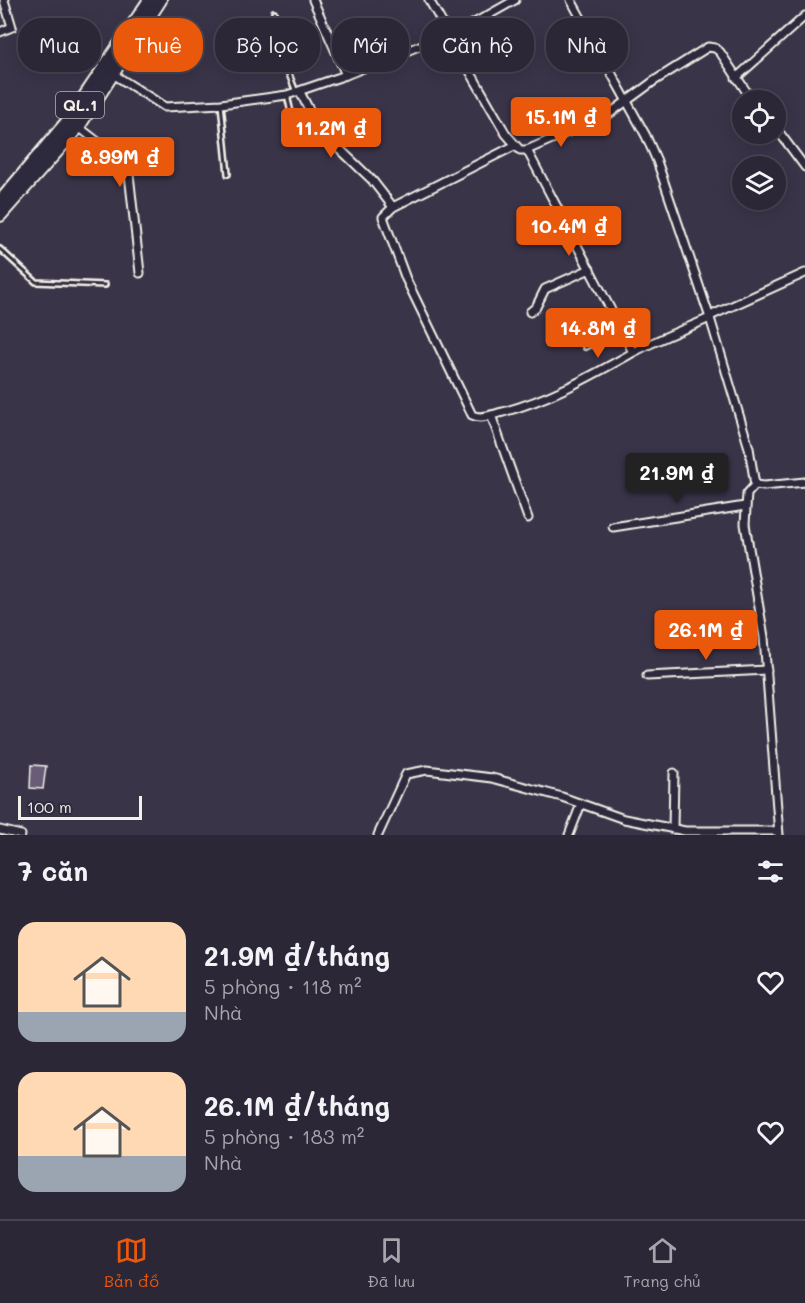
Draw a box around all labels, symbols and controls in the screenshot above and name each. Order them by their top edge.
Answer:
chip: Mua [18,18,101,72]
chip: Thuê [113,18,203,72]
chip: Bộ lọc [215,18,320,72]
chip: Mới [332,18,409,72]
chip: Căn hộ [421,18,534,72]
chip: Nhà [546,18,628,72]
map controls [732,90,786,210]
button: locate [732,90,786,144]
road number: QL.1 [56,92,104,118]
pin: 15.1M ₫ [506,97,616,148]
text: 15.1M ₫ [525,103,597,129]
pin: 11.2M ₫ [276,108,386,159]
text: 11.2M ₫ [295,114,367,140]
pin: 8.99M ₫ [65,137,175,188]
text: 8.99M ₫ [80,143,160,169]
button: layers [732,156,786,210]
pin: 10.4M ₫ [514,206,624,257]
text: 10.4M ₫ [530,212,608,238]
pin: 14.8M ₫ [543,308,653,359]
text: 14.8M ₫ [559,314,637,340]
pin: 21.9M ₫ [622,453,732,504]
text: 21.9M ₫ [639,459,715,485]
pin: 26.1M ₫ [651,610,761,661]
text: 26.1M ₫ [668,616,744,642]
scale bar [18,793,142,820]
text: 100 m [27,796,72,817]
text: 7 căn [18,854,88,888]
icon: filters [754,855,787,888]
text: 21.9M ₫/tháng [204,939,390,973]
icon: home [66,946,138,1018]
icon: heart [754,966,787,999]
text: 5 phòng · 118 m² [204,973,362,999]
text: Nhà [204,999,243,1025]
text: 26.1M ₫/tháng [204,1089,390,1123]
icon: home [66,1096,138,1168]
icon: heart [754,1116,787,1149]
text: 5 phòng · 183 m² [204,1123,364,1149]
text: Nhà [204,1149,243,1175]
tab: Bản đồ [104,1234,159,1291]
tab: Đã lưu [367,1234,415,1291]
tab: Trang chủ [624,1234,701,1291]

